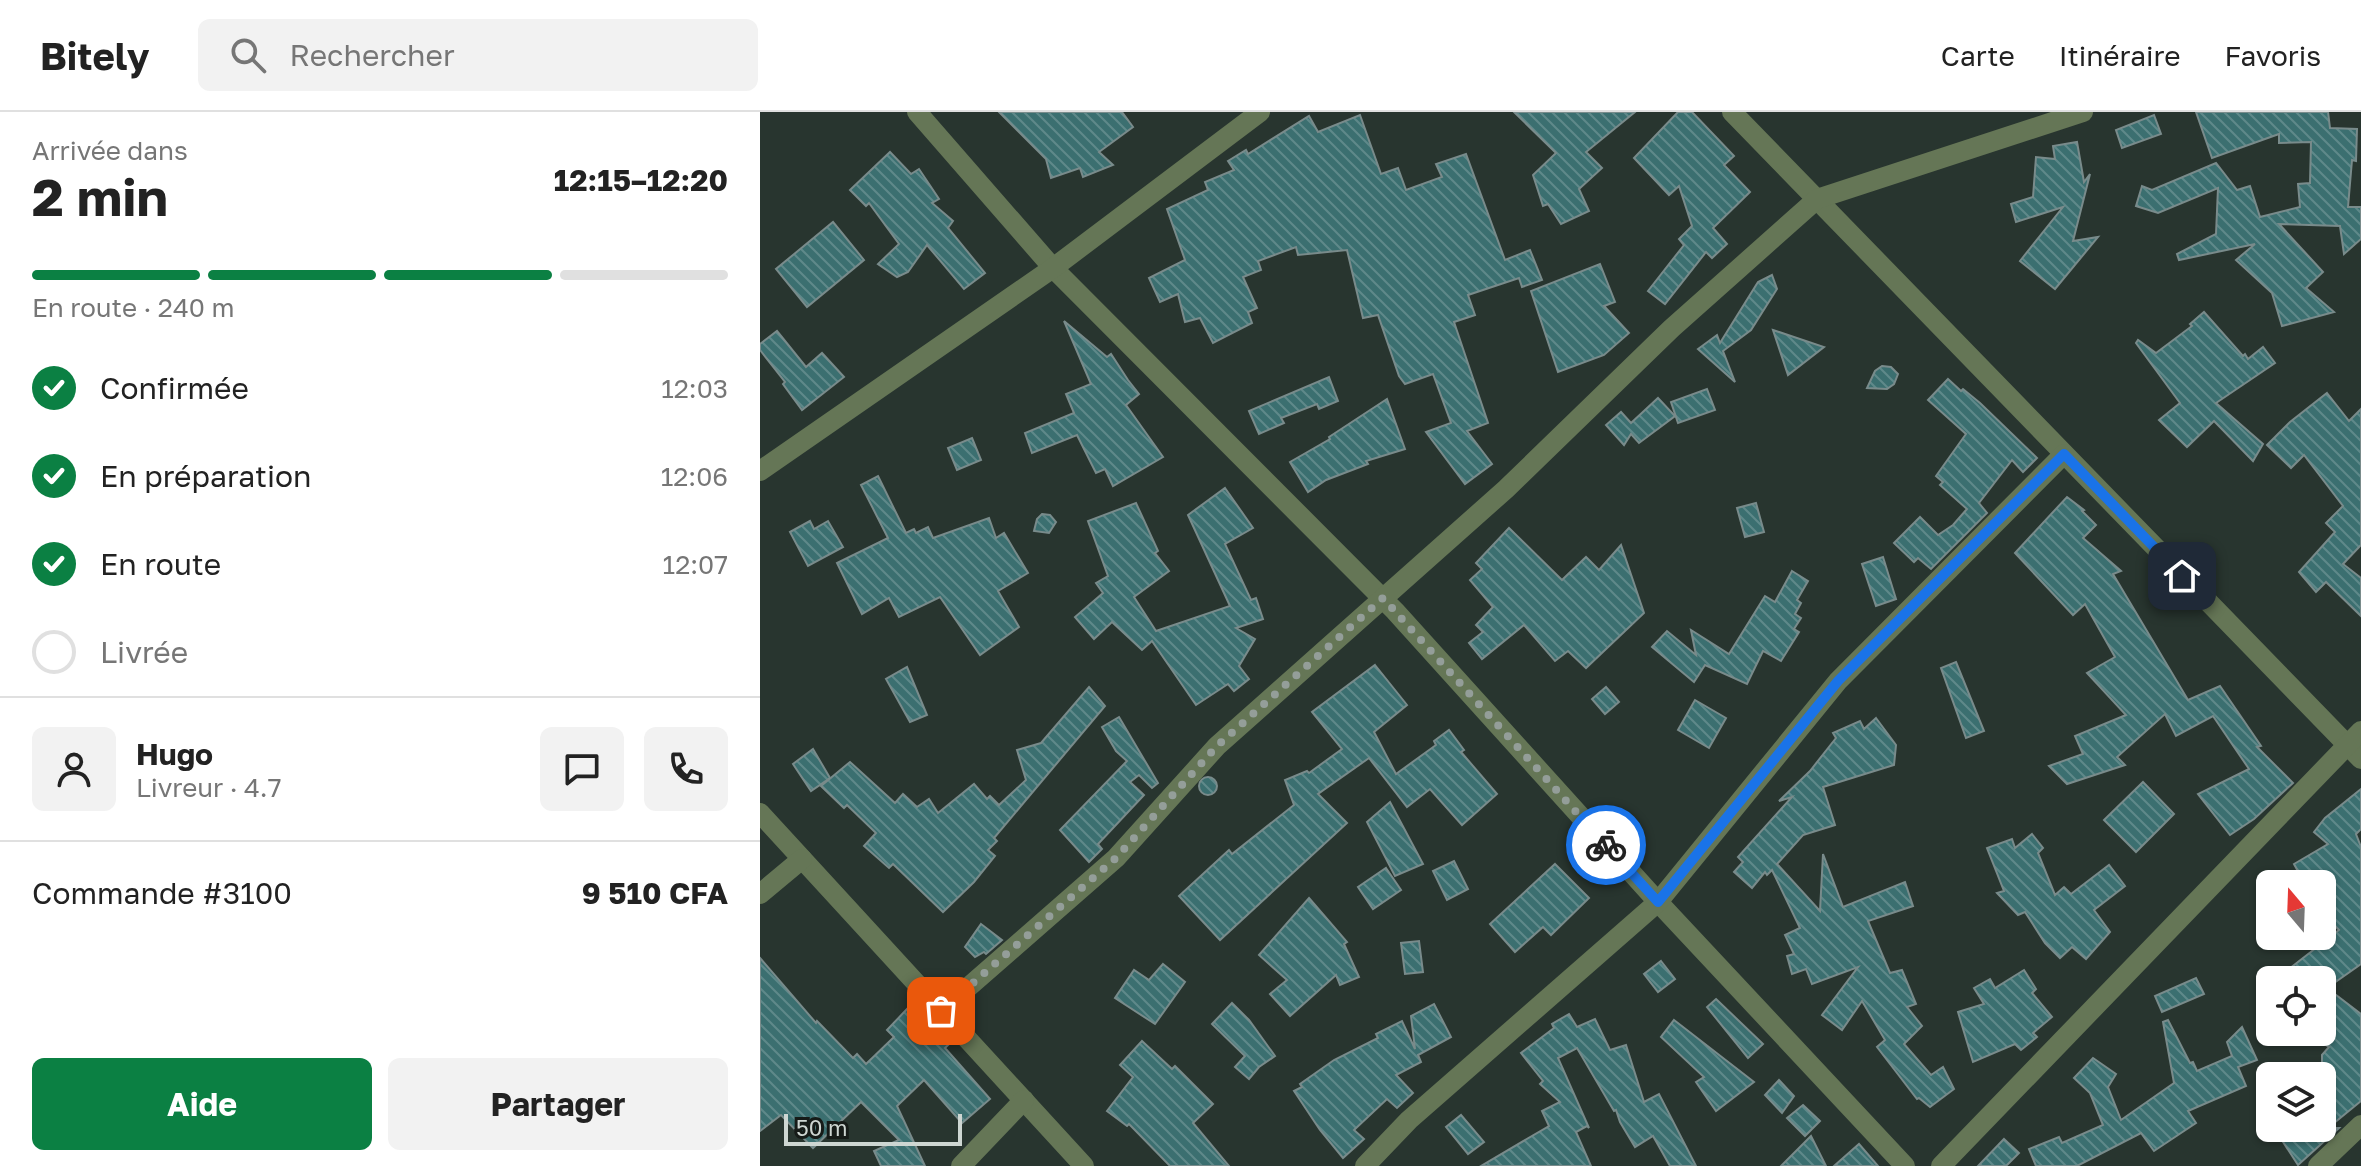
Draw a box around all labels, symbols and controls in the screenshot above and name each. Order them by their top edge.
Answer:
search box [198,19,758,91]
text: Bitely [40,33,150,78]
icon: search [226,33,270,77]
text: Rechercher [290,37,455,73]
text: Carte [1941,39,2015,72]
text: Itinéraire [2059,39,2180,72]
text: Favoris [2224,39,2321,72]
text: Arrivée dans [32,135,188,166]
text: 12:15–12:20 [554,162,728,198]
text: 2 min [32,165,168,227]
text: En route · 240 m [32,292,234,323]
icon: check [32,366,76,410]
text: Confirmée [100,370,249,406]
text: 12:03 [661,373,728,404]
icon: check [32,454,76,498]
text: En préparation [100,458,311,494]
text: 12:06 [661,461,728,492]
icon: check [32,542,76,586]
pin [2148,542,2216,610]
text: En route [100,546,221,582]
text: 12:07 [663,549,728,580]
icon: home [2160,554,2204,598]
text: Livrée [100,634,188,670]
button: person [32,727,116,811]
button: chat [540,727,624,811]
button: phone [644,727,728,811]
text: Hugo [136,736,213,772]
text: Livreur · 4.7 [136,772,281,803]
courier [1566,805,1646,885]
icon: bike [1584,823,1628,867]
north arrow [2256,870,2336,950]
map controls [2256,870,2336,1142]
text: Commande #3100 [32,875,292,911]
text: 9 510 CFA [582,875,728,911]
button: locate [2256,966,2336,1046]
pin [907,977,975,1045]
icon: bag [919,989,963,1033]
button: Aide [32,1058,372,1150]
button: Partager [388,1058,728,1150]
button: layers [2256,1062,2336,1142]
scale bar [784,1110,962,1146]
text: 50 m [796,1114,847,1141]

